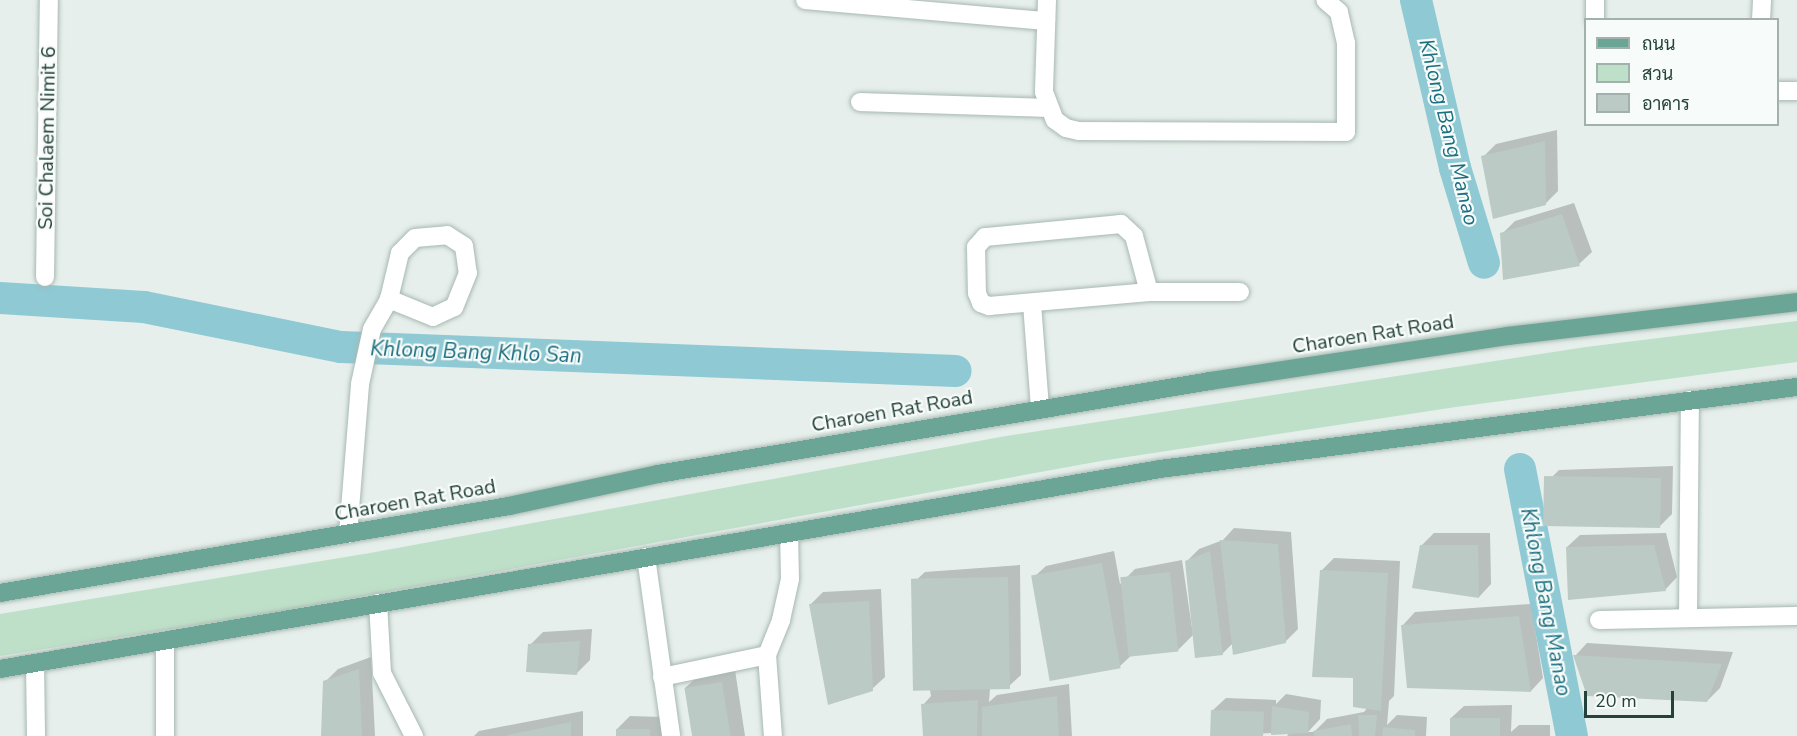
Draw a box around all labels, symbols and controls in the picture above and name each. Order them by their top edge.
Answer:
legend [1584,18,1779,126]
text: ถนน [1642,32,1675,56]
water label: Khlong Bang Manao [1414,36,1484,228]
street label: Soi Chalaem Nimit 6 [33,46,61,230]
text: สวน [1642,62,1673,86]
text: อาคาร [1642,92,1690,116]
street label: Charoen Rat Road [1290,309,1456,359]
water label: Khlong Bang Khlo San [370,336,582,368]
street label: Charoen Rat Road [809,385,975,437]
street label: Charoen Rat Road [332,474,498,526]
water label: Khlong Bang Manao [1515,506,1577,698]
scale bar [1587,679,1677,717]
text: 20 m [1595,689,1637,713]

